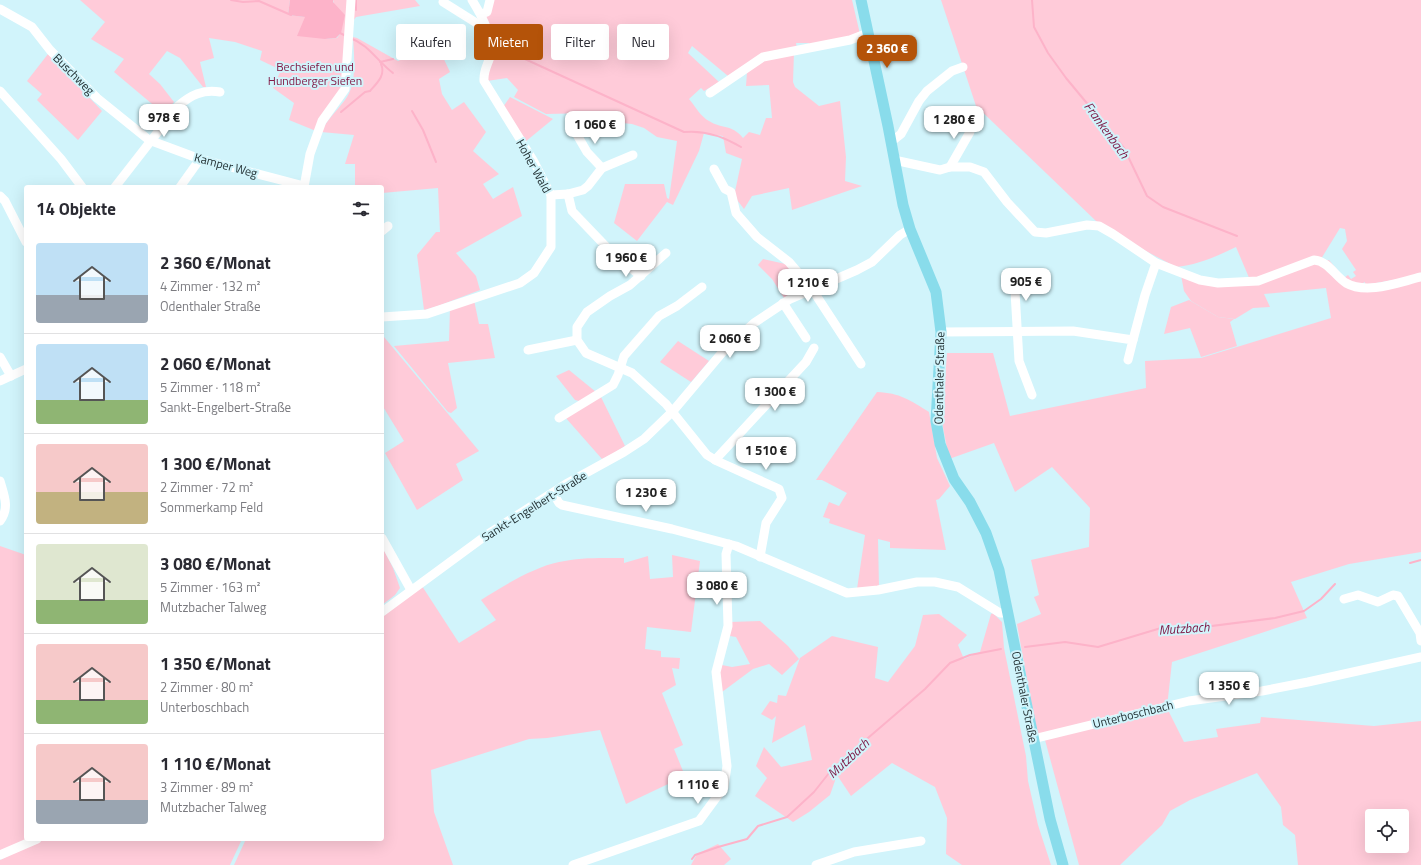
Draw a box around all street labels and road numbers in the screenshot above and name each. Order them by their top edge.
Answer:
street label: Buschweg [49,49,99,99]
street label: Hoher Wald [511,135,557,197]
street label: Kamper Weg [192,147,260,183]
street label: Odenthaler Straße [929,331,949,425]
street label: Sankt-Engelbert-Straße [478,466,590,546]
street label: Odenthaler Straße [1007,650,1043,744]
street label: Unterboschbach [1091,695,1175,733]

